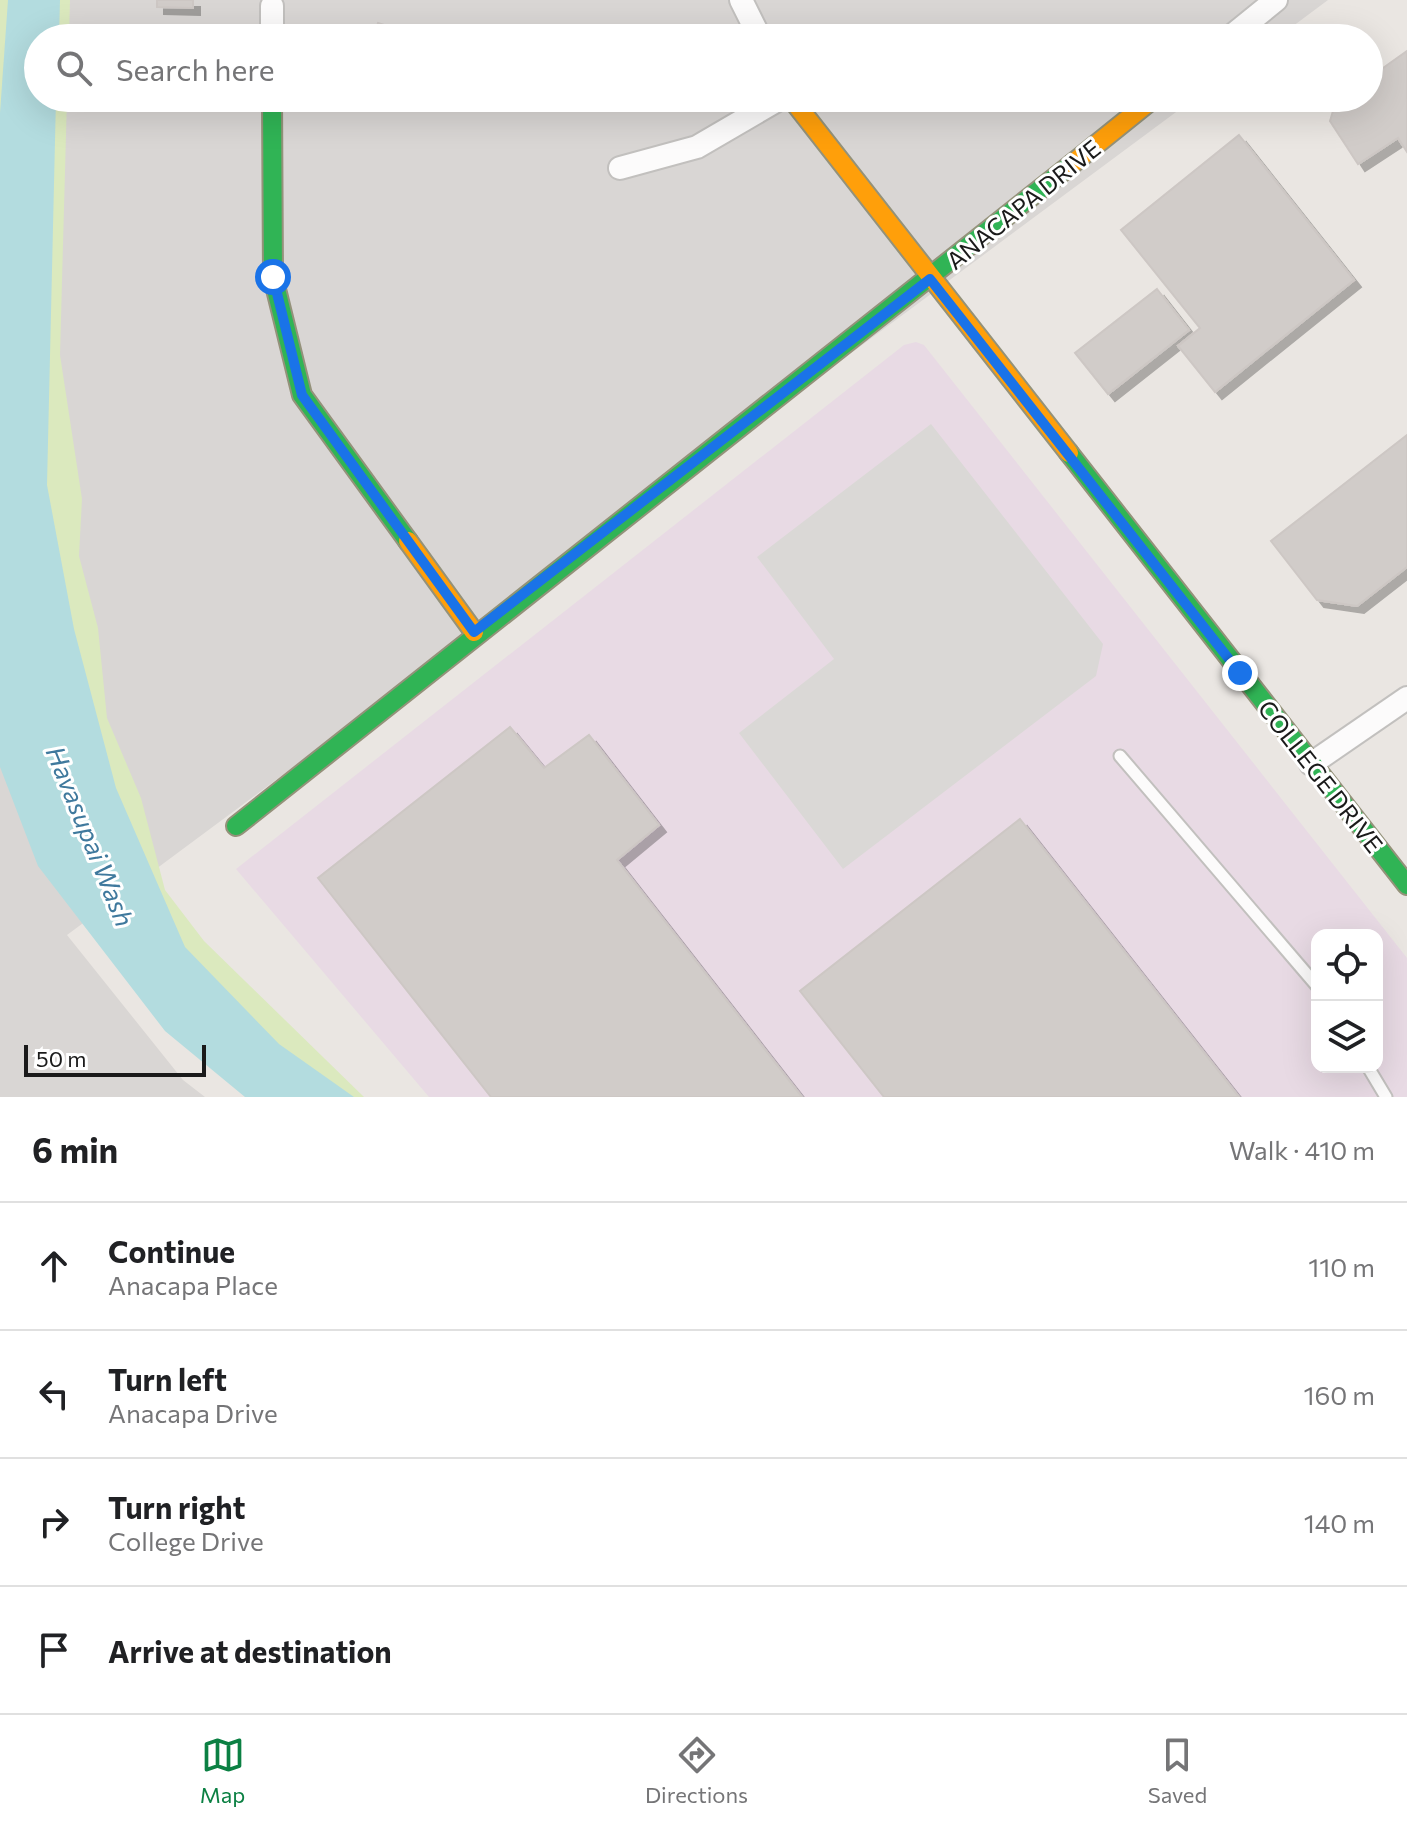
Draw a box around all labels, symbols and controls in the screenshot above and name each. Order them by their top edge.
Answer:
search box [24,24,1383,112]
icon: search [52,46,96,90]
text: Search here [116,50,275,87]
street label: ANACAPA DRIVE [940,133,1106,275]
route start [255,259,291,295]
route end [1222,655,1258,691]
street label: COLLEGE DRIVE [1253,694,1389,858]
water label: Havasupai Wash [41,741,141,931]
map controls [1311,929,1383,1073]
button: locate [1311,929,1383,1001]
button: layers [1311,1001,1383,1073]
scale bar [24,1041,206,1077]
text: 50 m [36,1045,86,1072]
text: 6 min [32,1128,118,1170]
text: Walk · 410 m [1229,1134,1375,1165]
text: Continue [108,1232,235,1269]
icon: ahead [32,1244,76,1288]
text: 110 m [1308,1251,1375,1282]
text: Anacapa Place [108,1269,278,1300]
text: Turn left [108,1360,227,1397]
icon: left [32,1372,76,1416]
text: 160 m [1303,1379,1375,1410]
text: Anacapa Drive [108,1397,278,1428]
text: Turn right [108,1488,245,1525]
icon: right [32,1500,76,1544]
text: 140 m [1304,1507,1375,1538]
text: College Drive [108,1525,264,1556]
icon: arrive [32,1628,76,1672]
text: Arrive at destination [108,1632,392,1669]
tab: Map [200,1733,245,1808]
tab: Directions [645,1733,748,1808]
tab: Saved [1148,1733,1207,1808]

